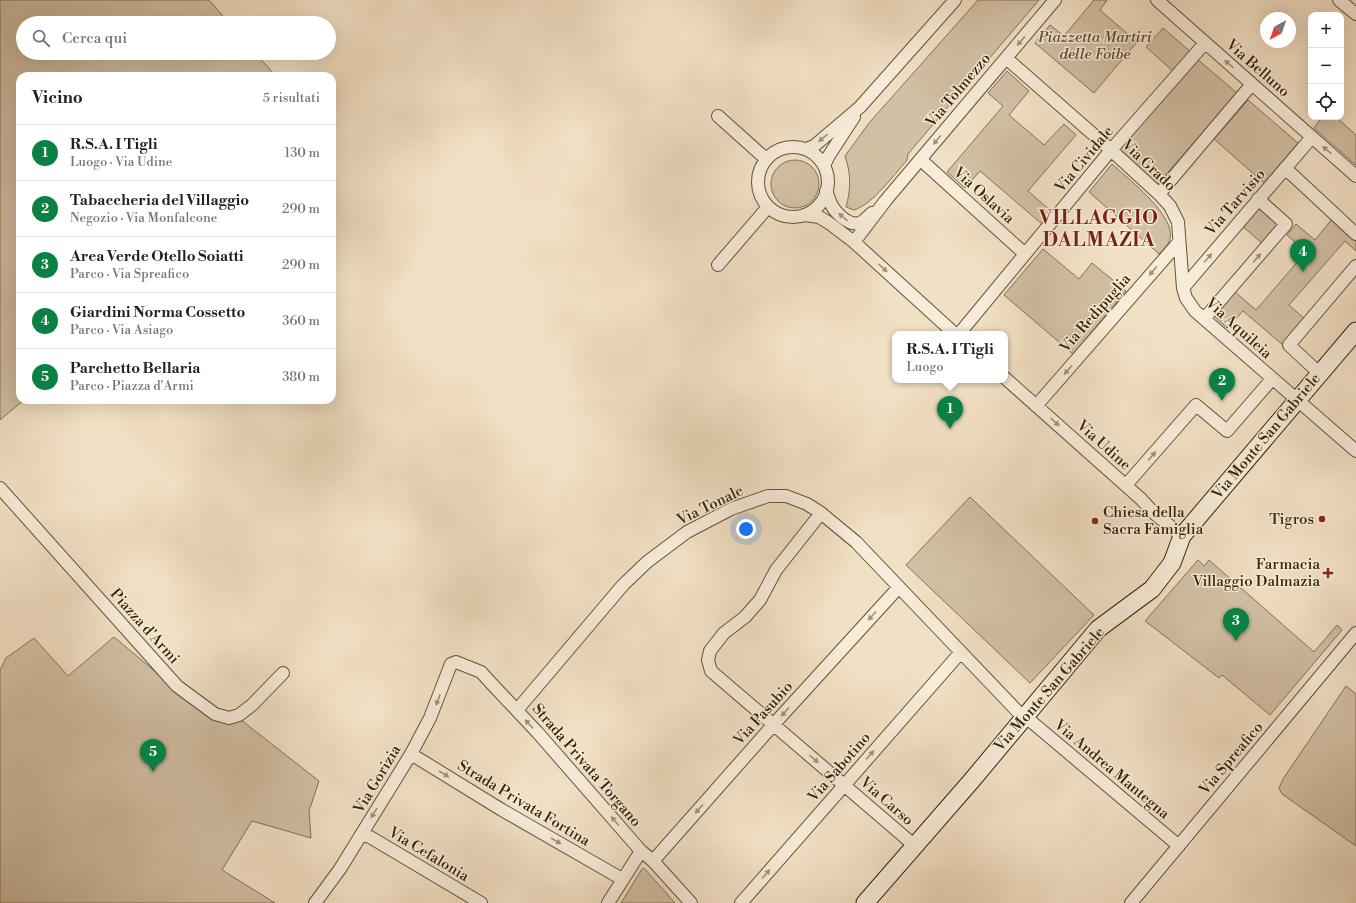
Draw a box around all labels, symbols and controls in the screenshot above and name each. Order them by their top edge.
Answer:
north arrow [1260,12,1296,48]
map controls [1308,12,1344,120]
button: + [1308,12,1344,48]
search box [16,16,336,60]
icon: search [30,27,52,49]
park label: Piazzetta Martiri delle Foibe [1037,28,1152,64]
text: Cerca qui [62,29,127,48]
one-way arrow [1016,35,1025,46]
street label: Via Belluno [1221,35,1293,101]
button: − [1308,48,1344,84]
street label: Via Tolmezzo [921,49,995,132]
one-way arrow [1224,60,1235,69]
button: locate [1308,84,1344,120]
text: Vicino [32,87,83,109]
text: 5 risultati [263,90,320,106]
street label: Via Cividale [1050,122,1118,197]
one-way arrow [818,134,828,143]
text: R.S.A. I Tigli [70,135,158,154]
one-way arrow [933,135,942,146]
street label: Via Grado [1117,135,1180,195]
text: 1 [42,145,48,161]
text: 130 m [285,145,320,161]
one-way arrow [1322,146,1332,155]
text: Luogo · Via Udine [70,154,172,170]
street label: Via Oslavia [948,162,1018,228]
street label: Via Tarvisio [1201,165,1270,240]
text: Tabaccheria del Villaggio [70,191,249,210]
text: 2 [41,201,49,217]
text: 290 m [282,201,320,217]
district label: VILLAGGIO DALMAZIA [1038,206,1159,252]
text: Negozio · Via Monfalcone [70,210,217,226]
one-way arrow [838,213,849,221]
pin: 4 [1290,239,1316,272]
text: Area Verde Otello Soiatti [70,247,244,266]
one-way arrow [1204,253,1213,263]
one-way arrow [1252,253,1262,263]
text: 3 [41,257,49,273]
text: 290 m [282,257,320,273]
one-way arrow [878,264,888,273]
text: Parco · Via Spreafico [70,266,189,282]
one-way arrow [1149,267,1158,276]
street label: Via Redipuglia [1055,270,1135,358]
street label: Via Aquileia [1201,293,1276,363]
text: Giardini Norma Cossetto [70,303,245,322]
text: 4 [41,313,49,329]
text: 360 m [282,313,320,329]
text: Parco · Via Asiago [70,322,173,338]
popup [892,331,1008,383]
text: R.S.A. I Tigli [906,340,994,359]
text: Parchetto Bellaria [70,359,200,378]
text: Luogo [906,359,944,375]
one-way arrow [1063,364,1072,375]
pin: 2 [1209,368,1235,401]
text: 5 [41,369,49,385]
text: 380 m [282,369,320,385]
street label: Via Monte San Gabriele [1207,369,1325,504]
text: Parco · Piazza d'Armi [70,378,194,394]
pin: 1 [937,396,963,429]
street label: Via Udine [1072,415,1135,475]
one-way arrow [1050,418,1060,427]
one-way arrow [1147,451,1156,461]
street label: Via Tonale [673,481,747,530]
place label: Chiesa della Sacra Famiglia [1103,503,1204,539]
place label: Tigros [1269,510,1314,529]
marker: Tigros [1317,514,1327,524]
marker: Chiesa della Sacra Famiglia [1090,516,1100,526]
your location [736,519,756,539]
place label: Farmacia Villaggio Dalmazia [1192,555,1320,591]
marker: Farmacia Villaggio Dalmazia [1323,568,1333,578]
street label: Piazza d'Armi [106,585,183,668]
pin: 3 [1223,608,1249,641]
one-way arrow [868,611,877,621]
street label: Via Monte San Gabriele [989,623,1109,756]
street label: Via Pasubio [729,677,797,750]
one-way arrow [434,694,440,706]
street label: Strada Privata Torgano [528,700,645,831]
one-way arrow [780,707,790,717]
street label: Via Andrea Mantegna [1049,715,1174,823]
street label: Via Spreafico [1195,718,1267,799]
one-way arrow [525,719,534,729]
street label: Via Sabotino [803,729,875,807]
pin: 5 [140,739,166,772]
street label: Via Gorizia [349,741,405,818]
one-way arrow [866,750,875,760]
one-way arrow [809,754,819,764]
street label: Strada Privata Fortina [454,756,594,851]
one-way arrow [439,770,449,778]
street label: Via Carso [855,772,917,830]
one-way arrow [695,805,704,814]
one-way arrow [371,807,378,819]
one-way arrow [611,816,620,827]
street label: Via Cefalonia [384,822,473,886]
one-way arrow [550,837,562,844]
one-way arrow [762,868,771,879]

